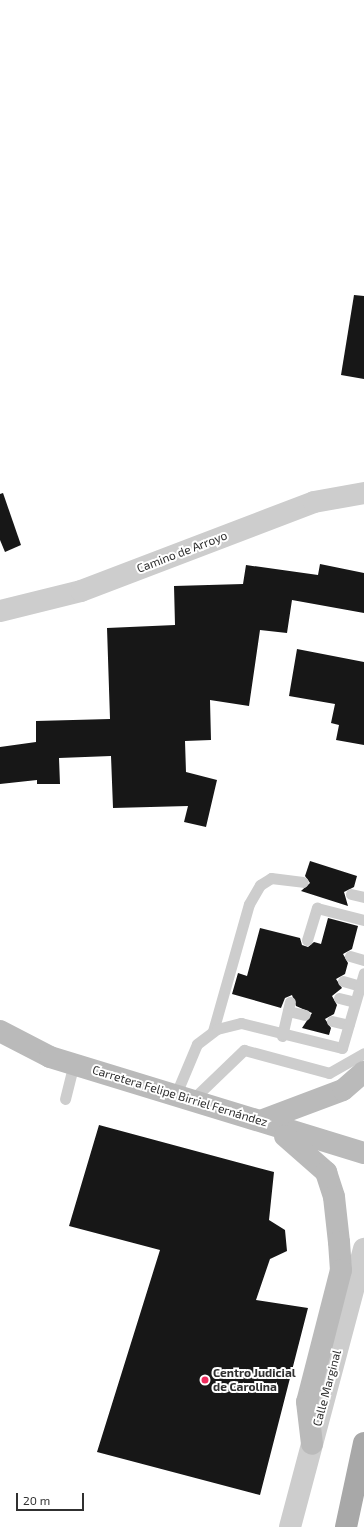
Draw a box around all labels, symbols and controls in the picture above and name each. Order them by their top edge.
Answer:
street label: Camino de Arroyo [135,528,229,576]
street label: Carretera Felipe Birriel Fernández [90,1062,270,1130]
street label: Calle Marginal [310,1348,344,1428]
place label: Centro Judicial de Carolina [213,1366,296,1394]
marker: Centro Judicial de Carolina [200,1375,210,1385]
scale bar [18,1485,86,1511]
text: 20 m [23,1493,50,1507]

